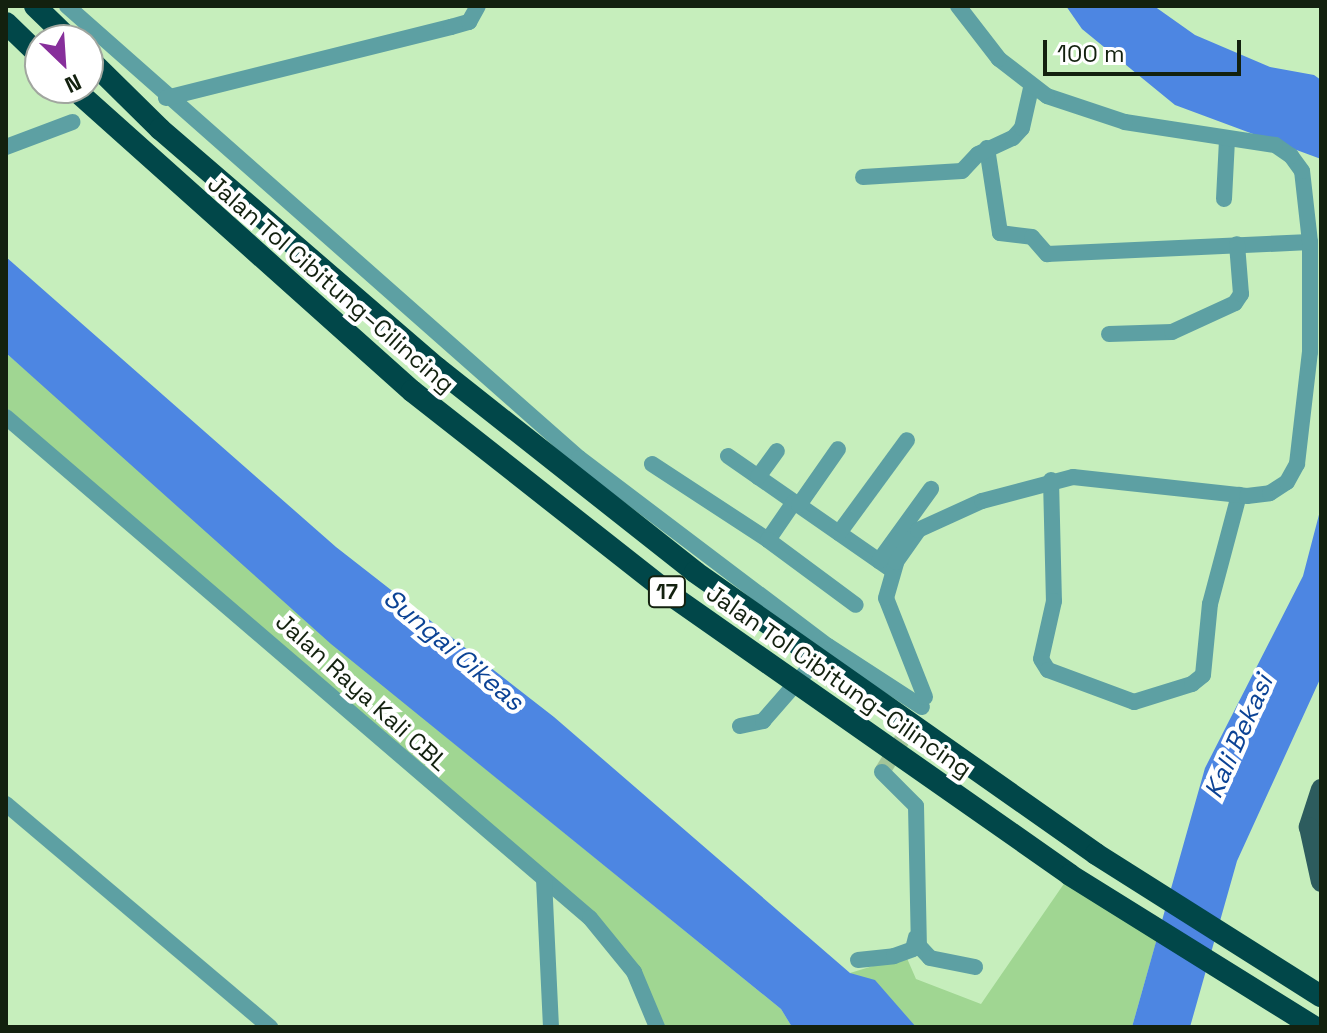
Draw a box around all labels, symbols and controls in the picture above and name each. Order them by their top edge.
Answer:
north arrow [24,24,104,104]
scale bar [1047,24,1245,74]
text: 100 m [1057,38,1125,69]
text: N [61,68,86,100]
street label: Jalan Tol Cibitung–Cilincing [202,169,460,399]
road number: 17 [647,574,687,610]
street label: Jalan Tol Cibitung–Cilincing [701,578,977,784]
water label: Sungai Cikeas [377,583,529,717]
street label: Jalan Raya Kali CBL [270,607,454,777]
water label: Kali Bekasi [1198,671,1280,803]

